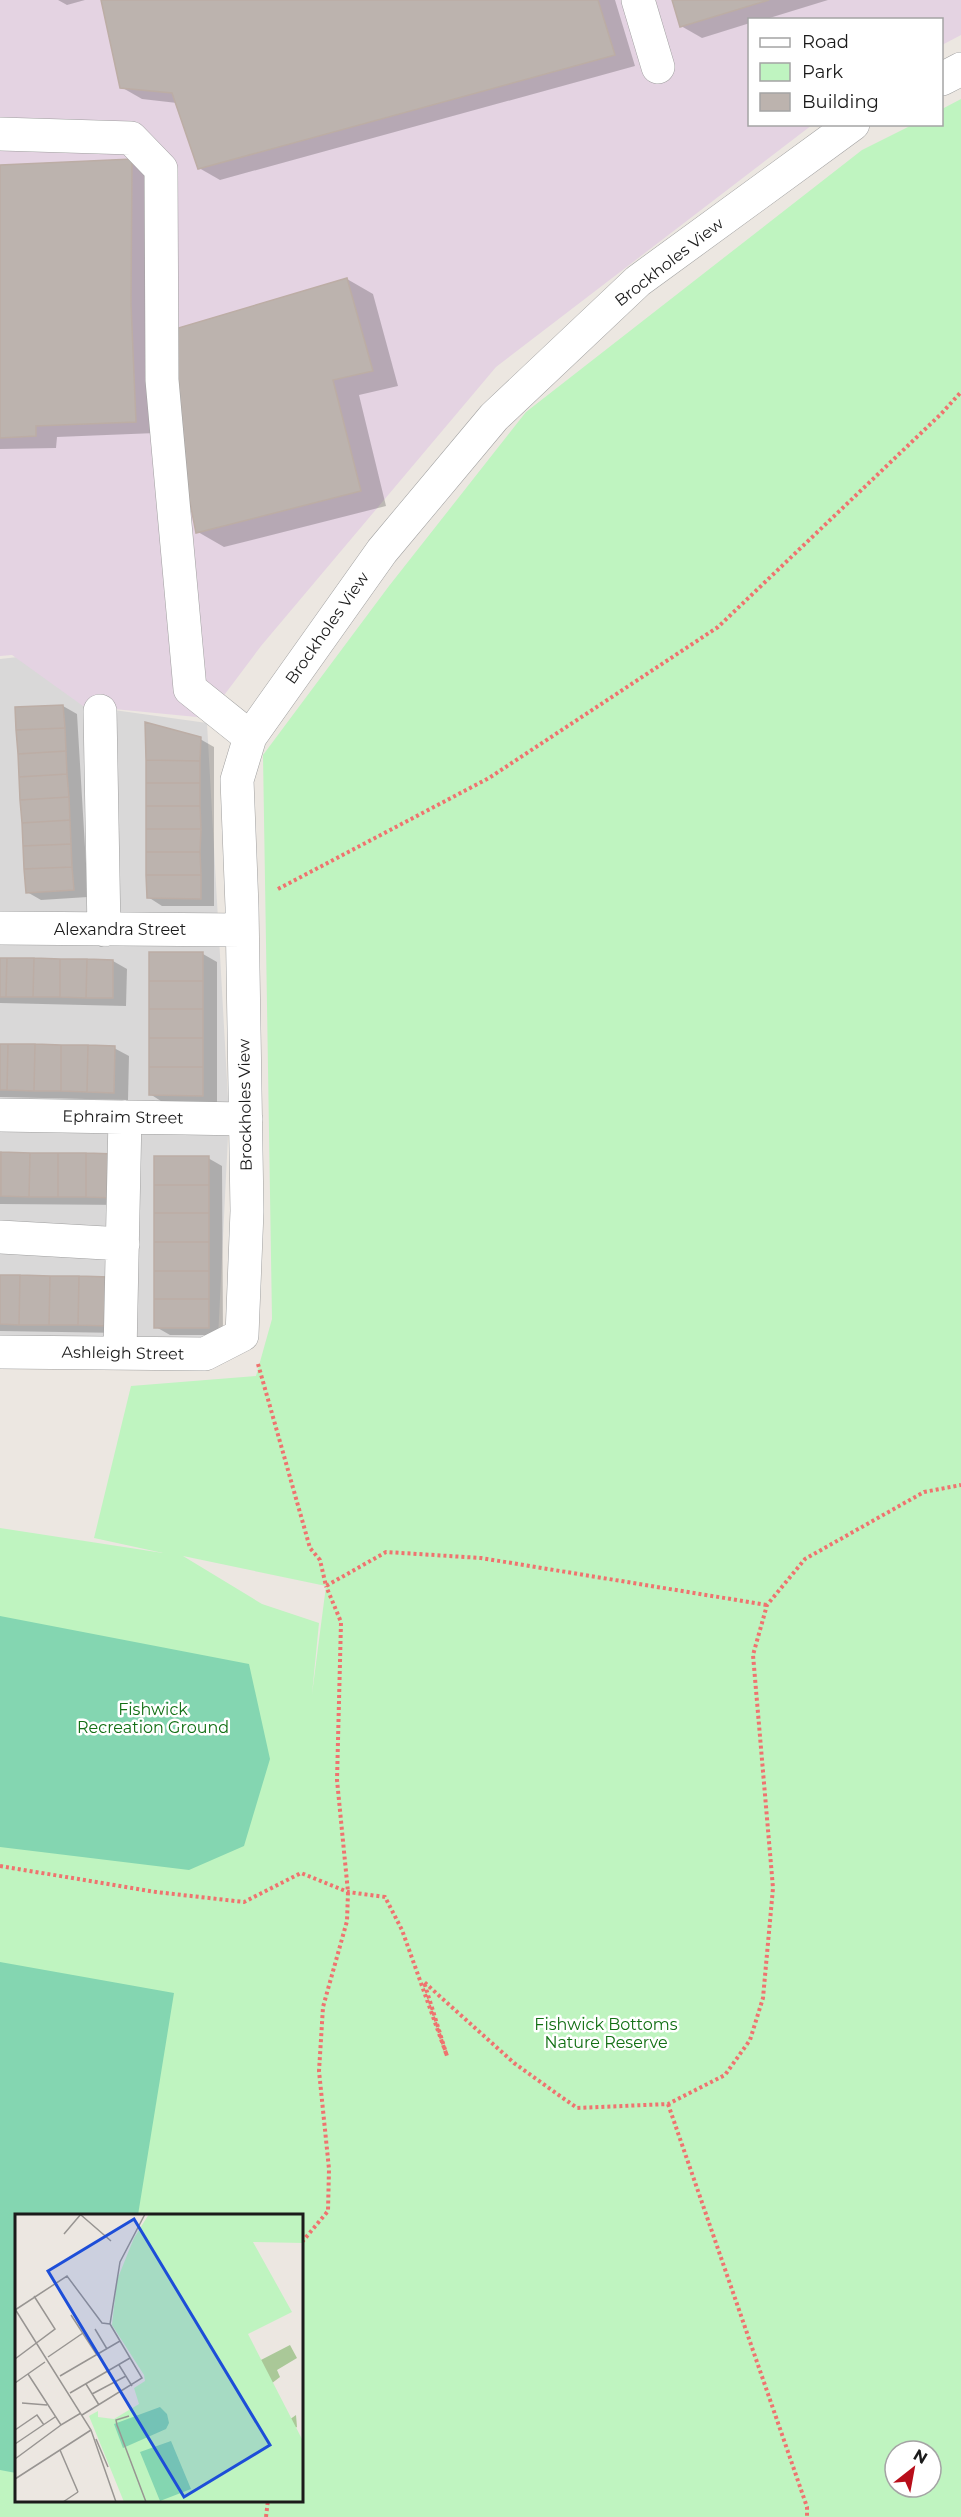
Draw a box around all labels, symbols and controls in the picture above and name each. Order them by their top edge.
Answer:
legend [748,18,943,126]
text: Road [802,31,849,53]
text: Park [802,61,843,83]
text: Building [802,91,879,113]
street label: Brockholes View [611,214,727,310]
street label: Brockholes View [281,568,373,688]
street label: Alexandra Street [54,920,187,939]
street label: Brockholes View [234,1039,256,1171]
street label: Ephraim Street [62,1106,184,1128]
street label: Ashleigh Street [62,1342,185,1364]
park label: Fishwick Recreation Ground [77,1700,229,1737]
park label: Fishwick Bottoms Nature Reserve [534,2015,678,2052]
inset map [15,2214,303,2502]
north arrow [883,2439,943,2499]
text: N [910,2445,931,2468]

